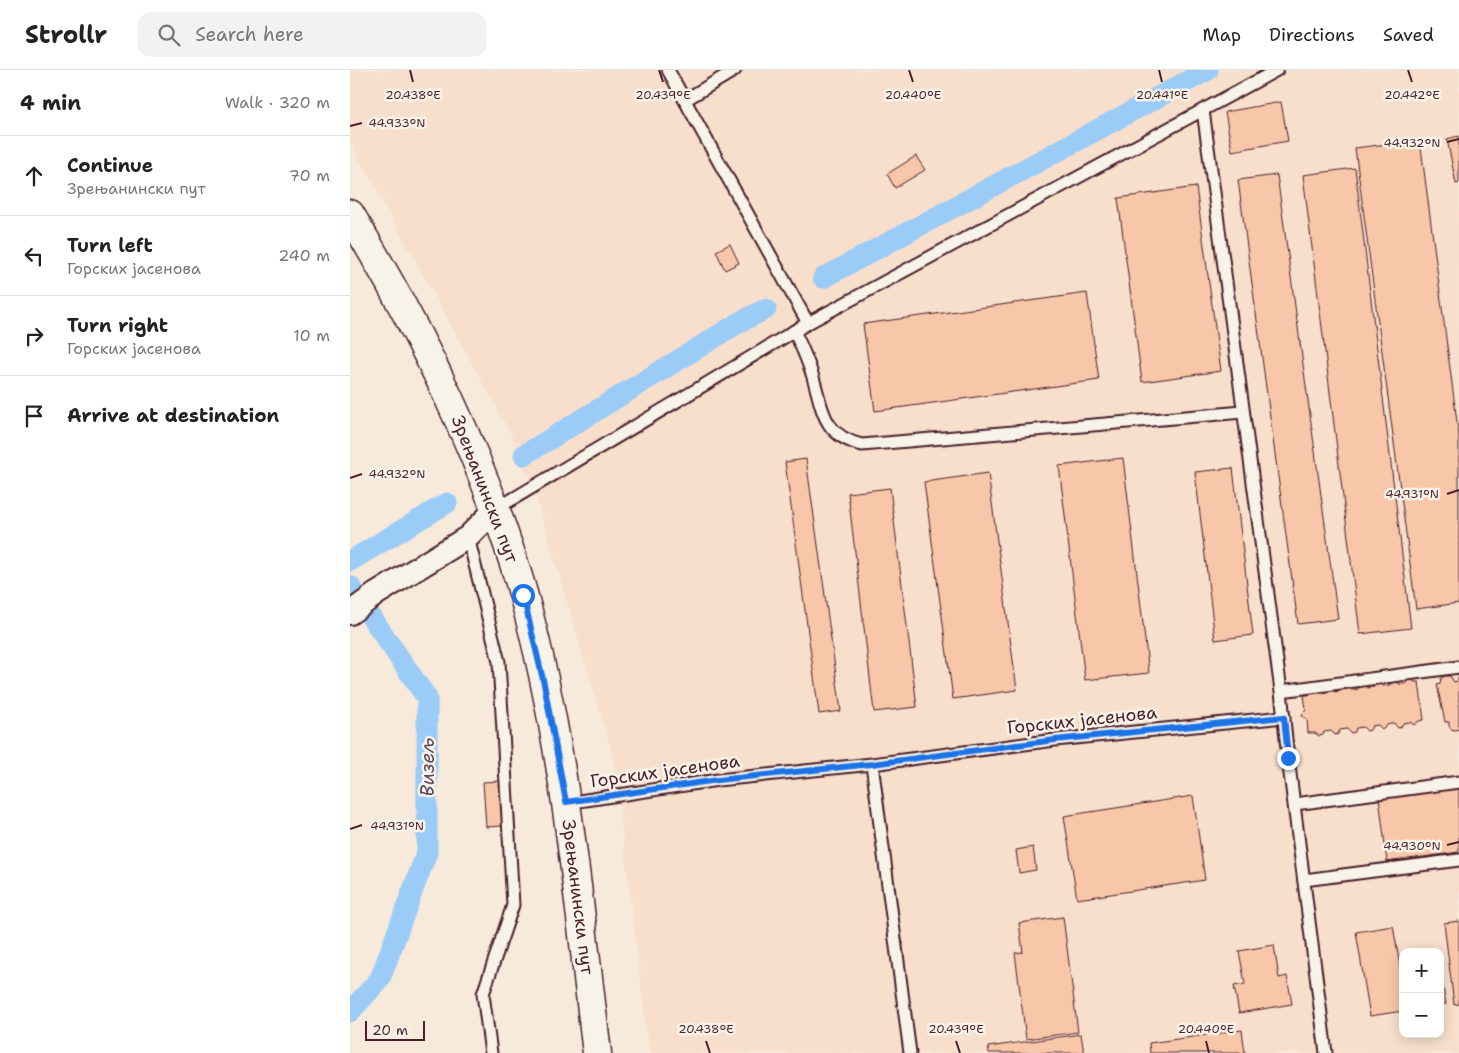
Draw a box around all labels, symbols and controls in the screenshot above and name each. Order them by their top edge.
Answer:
search box [137,12,487,57]
text: Strollr [25,19,107,51]
icon: search [155,21,183,49]
text: Search here [195,22,304,47]
text: Map [1203,23,1241,47]
text: Directions [1269,23,1355,47]
text: Saved [1383,23,1434,47]
text: 20.438°E [385,87,441,103]
text: 20.439°E [635,87,691,103]
text: 20.440°E [885,87,941,103]
text: 20.441°E [1136,87,1188,103]
text: 20.442°E [1384,87,1440,103]
text: 4 min [20,89,81,117]
text: Walk · 320 m [225,92,330,113]
text: 44.933°N [369,115,425,131]
text: 44.932°N [1384,135,1440,151]
text: Continue [67,153,153,178]
icon: ahead [20,162,48,190]
text: 70 m [289,165,330,186]
text: Зрењанински пут [67,178,206,199]
text: Turn left [67,233,153,258]
icon: left [20,242,48,270]
text: 240 m [278,245,330,266]
text: Горских јасенова [67,258,201,279]
text: Turn right [67,313,168,338]
icon: right [20,322,48,350]
text: 10 m [293,325,330,346]
text: Горских јасенова [67,338,201,359]
icon: arrive [20,402,48,430]
text: Arrive at destination [67,403,279,428]
street label: Зрењанински пут [446,412,524,567]
text: 44.932°N [369,466,425,482]
text: 44.931°N [1385,486,1439,502]
route start [512,584,535,607]
street label: Горских јасенова [1006,700,1158,740]
water label: Визељ [415,738,440,796]
route end [1277,747,1300,770]
street label: Горских јасенова [589,749,741,793]
text: 44.931°N [370,818,424,834]
street label: Зрењанински пут [557,818,600,977]
text: 44.930°N [1383,838,1441,854]
map controls [1399,948,1444,1038]
button: + [1399,948,1444,993]
button: − [1399,993,1444,1038]
scale bar [365,1018,425,1041]
text: 20 m [372,1021,408,1039]
text: 20.438°E [678,1021,734,1037]
text: 20.439°E [928,1021,984,1037]
text: 20.440°E [1178,1021,1234,1037]

